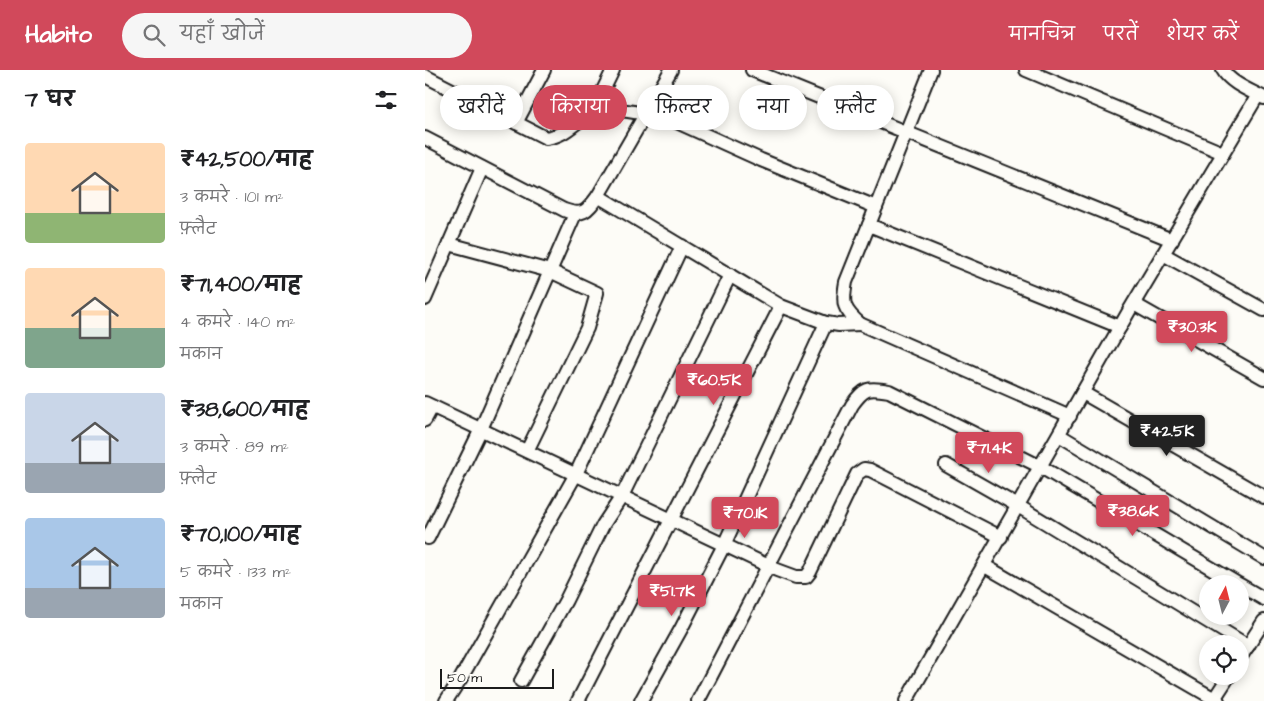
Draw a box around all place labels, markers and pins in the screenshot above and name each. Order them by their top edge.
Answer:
pin: ₹30.3K [1151,310,1233,353]
pin: ₹60.5K [673,364,755,406]
pin: ₹42.5K [1126,414,1208,457]
pin: ₹71.4K [948,432,1030,474]
pin: ₹38.6K [1092,494,1174,537]
pin: ₹70.1K [704,496,786,539]
pin: ₹51.7K [631,574,713,617]

